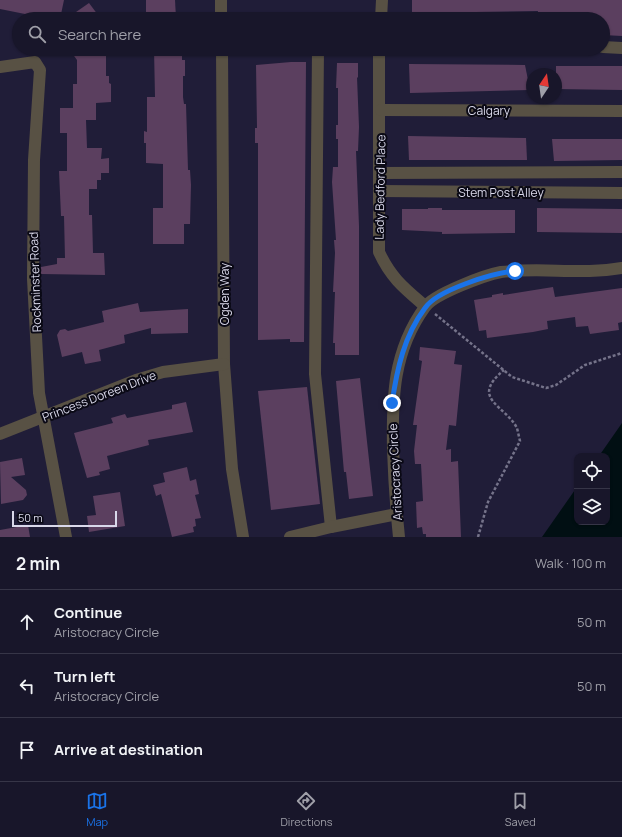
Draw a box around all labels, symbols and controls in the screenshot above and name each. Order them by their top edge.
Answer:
search box [12,12,610,56]
icon: search [26,23,48,45]
text: Search here [58,24,141,45]
north arrow [526,68,562,104]
street label: Calgary [468,102,511,119]
street label: Lady Bedford Place [371,134,389,240]
street label: Stem Post Alley [458,184,544,201]
street label: Rockminster Road [25,232,45,332]
street label: Ogden Way [216,262,233,325]
route start [506,262,524,280]
street label: Princess Doreen Drive [40,366,158,426]
route end [383,394,401,412]
street label: Aristocracy Circle [384,423,406,521]
map controls [574,453,610,525]
button: locate [574,453,610,489]
button: layers [574,489,610,525]
scale bar [12,509,117,528]
text: 50 m [18,510,43,525]
text: 2 min [16,552,60,575]
text: Walk · 100 m [535,554,606,572]
text: Continue [54,602,122,623]
icon: ahead [16,611,38,633]
text: 50 m [577,613,606,631]
text: Aristocracy Circle [54,623,159,641]
text: Turn left [54,666,116,687]
icon: left [16,675,38,697]
text: 50 m [577,677,606,695]
text: Aristocracy Circle [54,687,159,705]
icon: arrive [16,739,38,761]
text: Arrive at destination [54,739,203,760]
tab: Map [86,790,108,829]
tab: Directions [280,790,333,829]
tab: Saved [505,790,536,829]

